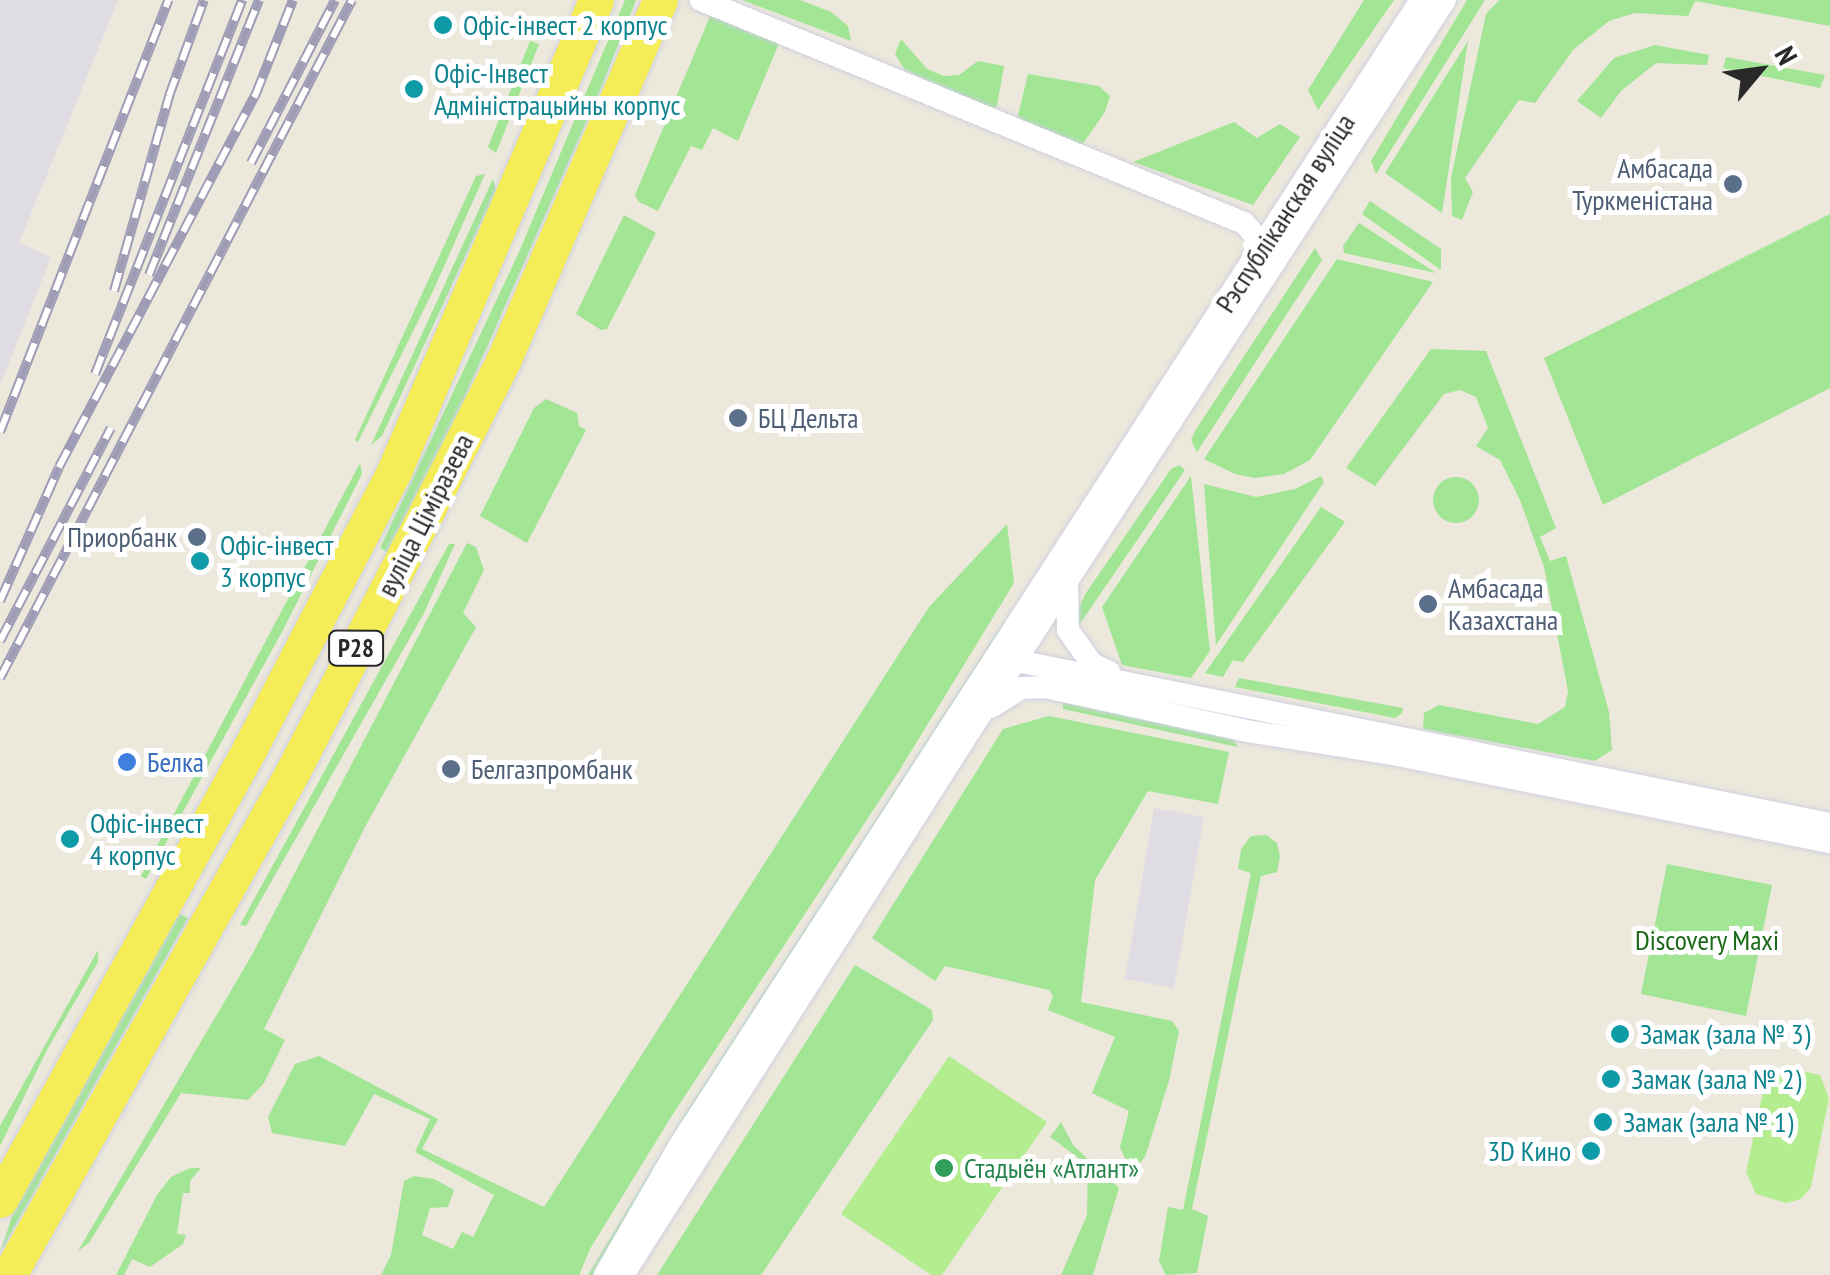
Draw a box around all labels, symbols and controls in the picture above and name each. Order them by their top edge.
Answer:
place label: Офіс-інвест 2 корпус [463,8,668,42]
marker: Офіс-інвест 2 корпус [432,14,454,36]
north arrow [1710,20,1810,120]
text: N [1767,40,1807,71]
place label: Офіс-Інвест Адміністрацыйны корпус [434,56,680,122]
marker: Офіс-Інвест Адміністрацыйны корпус [403,78,425,100]
street label: Рэспубліканская вуліца [1208,107,1362,319]
place label: Амбасада Туркменістана [1572,151,1713,217]
marker: Амбасада Туркменістана [1722,173,1744,195]
place label: БЦ Дельта [758,401,859,435]
marker: БЦ Дельта [727,407,749,429]
street label: вуліца Ціміразева [370,428,480,602]
place label: Приорбанк [67,520,177,554]
marker: Приорбанк [186,526,208,548]
place label: Офіс-інвест 3 корпус [220,528,333,594]
marker: Офіс-інвест 3 корпус [189,550,211,572]
place label: Амбасада Казахстана [1448,571,1558,637]
marker: Амбасада Казахстана [1417,593,1439,615]
road number: Р28 [326,628,386,668]
place label: Белка [147,745,204,779]
marker: Белка [116,751,138,773]
place label: Белгазпромбанк [471,752,633,786]
marker: Белгазпромбанк [440,758,462,780]
place label: Офіс-інвест 4 корпус [90,806,203,872]
marker: Офіс-інвест 4 корпус [59,828,81,850]
park label: Discovery Maxi [1635,923,1779,957]
place label: Замак (зала № 3) [1640,1017,1810,1051]
marker: Замак (зала № 3) [1609,1023,1631,1045]
place label: Замак (зала № 2) [1631,1062,1801,1096]
marker: Замак (зала № 2) [1600,1068,1622,1090]
place label: Замак (зала № 1) [1623,1105,1793,1139]
marker: Замак (зала № 1) [1592,1111,1614,1133]
place label: 3D Кино [1487,1134,1571,1168]
marker: 3D Кино [1580,1140,1602,1162]
place label: Стадыён «Атлант» [964,1151,1139,1185]
marker: Стадыён «Атлант» [933,1157,955,1179]

